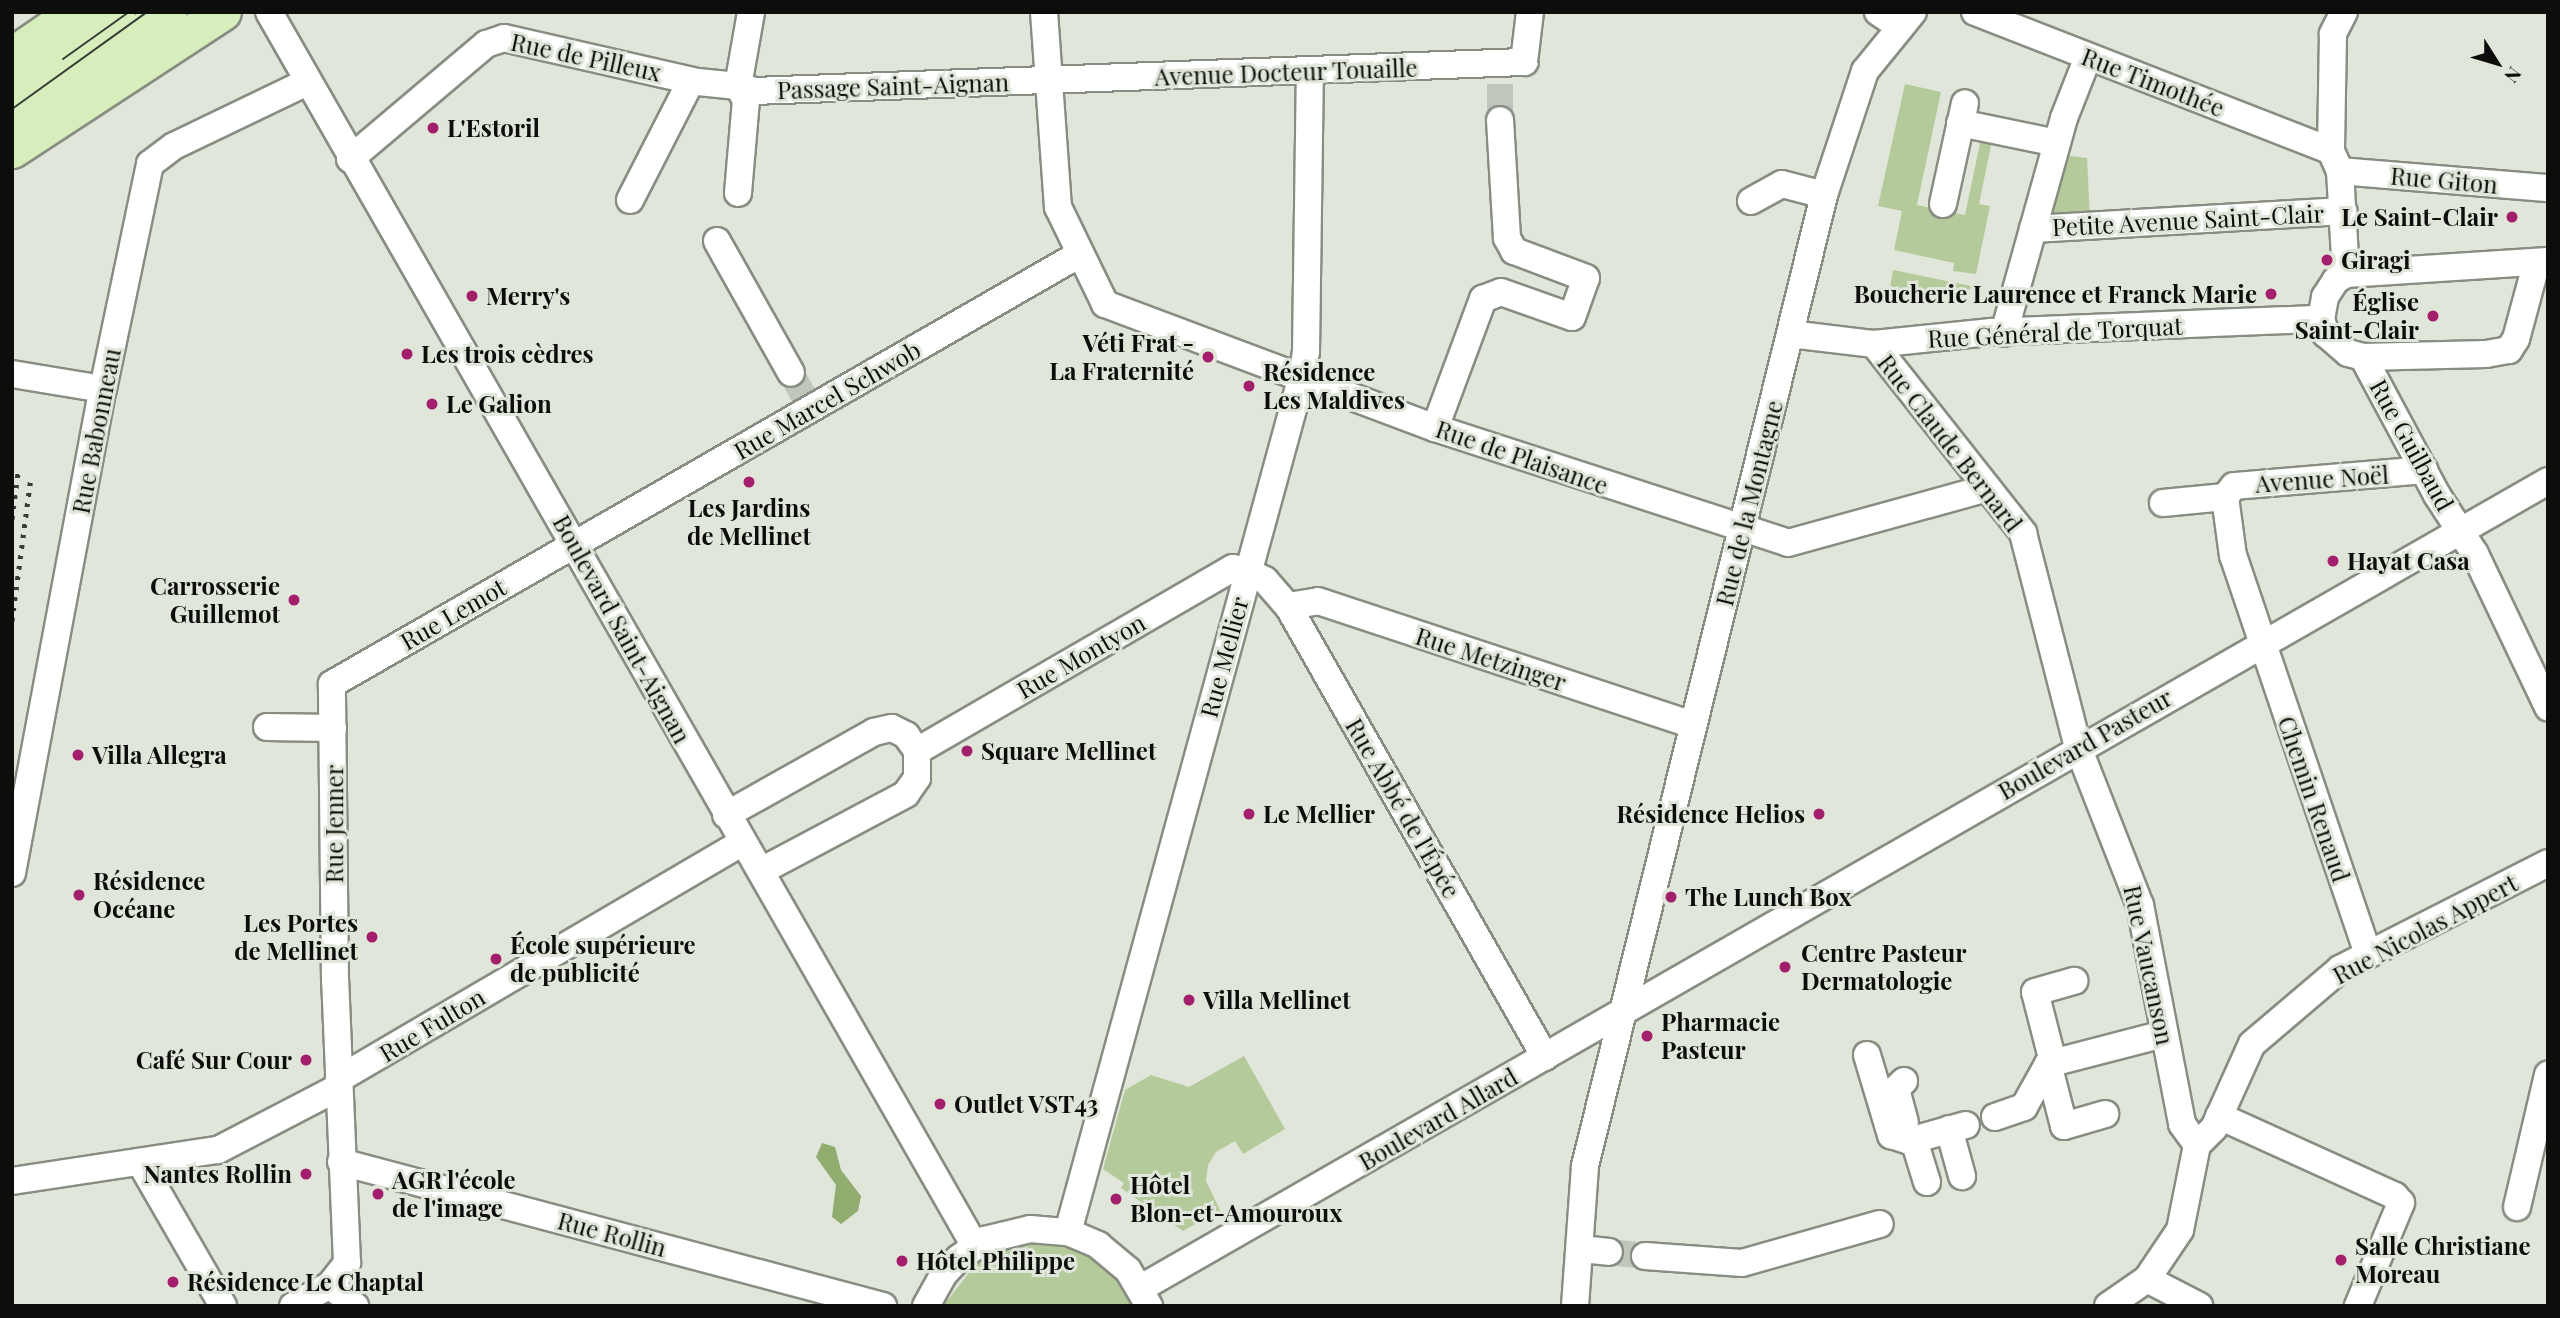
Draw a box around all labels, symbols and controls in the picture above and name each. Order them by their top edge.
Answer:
street label: Rue de Pilleux [508,27,664,87]
north arrow [2462,28,2532,98]
street label: Rue Timothée [2077,42,2229,122]
street label: Avenue Docteur Touaille [1153,53,1419,91]
text: N [2499,62,2528,89]
street label: Passage Saint-Aignan [777,68,1009,104]
place label: L'Estoril [447,114,540,142]
marker: L'Estoril [425,120,441,136]
street label: Rue Giton [2389,161,2499,199]
street label: Petite Avenue Saint-Clair [2051,198,2325,242]
place label: Le Saint-Clair [2341,203,2498,231]
marker: Le Saint-Clair [2504,209,2520,225]
place label: Giragi [2341,246,2411,274]
marker: Giragi [2319,252,2335,268]
place label: Boucherie Laurence et Franck Marie [1853,280,2257,308]
place label: Merry's [486,282,570,310]
marker: Boucherie Laurence et Franck Marie [2263,286,2279,302]
marker: Merry's [464,288,480,304]
place label: Église Saint-Clair [2295,288,2419,344]
marker: Église Saint-Clair [2425,308,2441,324]
street label: Rue Général de Torquat [1927,311,2183,353]
place label: Véti Frat - La Fraternité [1049,329,1194,385]
street label: Rue Marcel Schwob [729,335,925,465]
place label: Les trois cèdres [421,340,594,368]
street label: Rue Babonneau [66,346,126,516]
marker: Les trois cèdres [399,346,415,362]
marker: Véti Frat - La Fraternité [1200,349,1216,365]
street label: Rue Claude Bernard [1872,349,2028,537]
place label: Résidence Les Maldives [1263,358,1405,414]
street label: Rue Guilbaud [2364,374,2460,516]
marker: Résidence Les Maldives [1241,378,1257,394]
place label: Le Galion [446,390,552,418]
marker: Le Galion [424,396,440,412]
street label: Rue de la Montagne [1709,397,1789,609]
street label: Rue de Plaisance [1432,414,1612,500]
street label: Avenue Noël [2254,460,2390,498]
marker: Les Jardins de Mellinet [741,474,757,490]
place label: Les Jardins de Mellinet [687,494,811,550]
street label: Boulevard Saint-Aignan [547,510,697,748]
place label: Hayat Casa [2347,547,2470,575]
marker: Hayat Casa [2325,553,2341,569]
place label: Carrosserie Guillemot [150,572,280,628]
street label: Rue Lemot [395,572,511,656]
marker: Carrosserie Guillemot [286,592,302,608]
street label: Rue Mellier [1194,593,1254,721]
street label: Rue Montyon [1012,608,1150,704]
street label: Rue Metzinger [1412,621,1570,697]
street label: Boulevard Pasteur [1993,682,2177,806]
street label: Rue Abbé de l'Épée [1339,712,1467,904]
street label: Chemin Renaud [2272,712,2356,886]
place label: Square Mellinet [981,737,1156,765]
place label: Villa Allegra [92,741,228,769]
marker: Square Mellinet [959,743,975,759]
marker: Villa Allegra [70,747,86,763]
street label: Rue Jenner [320,765,348,883]
place label: Le Mellier [1263,800,1375,828]
place label: Résidence Helios [1617,800,1805,828]
marker: Le Mellier [1241,806,1257,822]
marker: Résidence Helios [1811,806,1827,822]
place label: Résidence Océane [93,867,205,923]
street label: Rue Nicolas Appert [2327,868,2523,990]
street label: Rue Vaucanson [2118,882,2180,1048]
place label: The Lunch Box [1685,883,1851,911]
marker: Résidence Océane [71,887,87,903]
marker: The Lunch Box [1663,889,1679,905]
place label: Les Portes de Mellinet [234,909,358,965]
marker: Les Portes de Mellinet [364,929,380,945]
place label: École supérieure de publicité [510,931,696,987]
place label: Centre Pasteur Dermatologie [1801,939,1966,995]
marker: École supérieure de publicité [488,951,504,967]
marker: Centre Pasteur Dermatologie [1775,957,1795,977]
street label: Rue Fulton [374,982,490,1068]
place label: Villa Mellinet [1203,986,1351,1014]
marker: Villa Mellinet [1181,992,1197,1008]
place label: Pharmacie Pasteur [1661,1008,1780,1064]
marker: Pharmacie Pasteur [1639,1028,1655,1044]
place label: Café Sur Cour [135,1046,292,1074]
marker: Café Sur Cour [298,1052,314,1068]
street label: Boulevard Allard [1353,1062,1523,1176]
place label: Outlet VST43 [954,1090,1099,1118]
marker: Outlet VST43 [932,1096,948,1112]
place label: Nantes Rollin [144,1160,292,1188]
marker: Nantes Rollin [298,1166,314,1182]
place label: AGR l'école de l'image [392,1166,516,1222]
place label: Hôtel Blon-et-Amouroux [1130,1171,1342,1227]
marker: AGR l'école de l'image [370,1186,386,1202]
marker: Hôtel Blon-et-Amouroux [1108,1191,1124,1207]
street label: Rue Rollin [555,1206,669,1262]
place label: Salle Christiane Moreau [2355,1232,2531,1288]
place label: Hôtel Philippe [916,1247,1075,1275]
marker: Salle Christiane Moreau [2333,1252,2349,1268]
marker: Hôtel Philippe [894,1253,910,1269]
place label: Résidence Le Chaptal [187,1268,424,1296]
marker: Résidence Le Chaptal [165,1274,181,1290]

